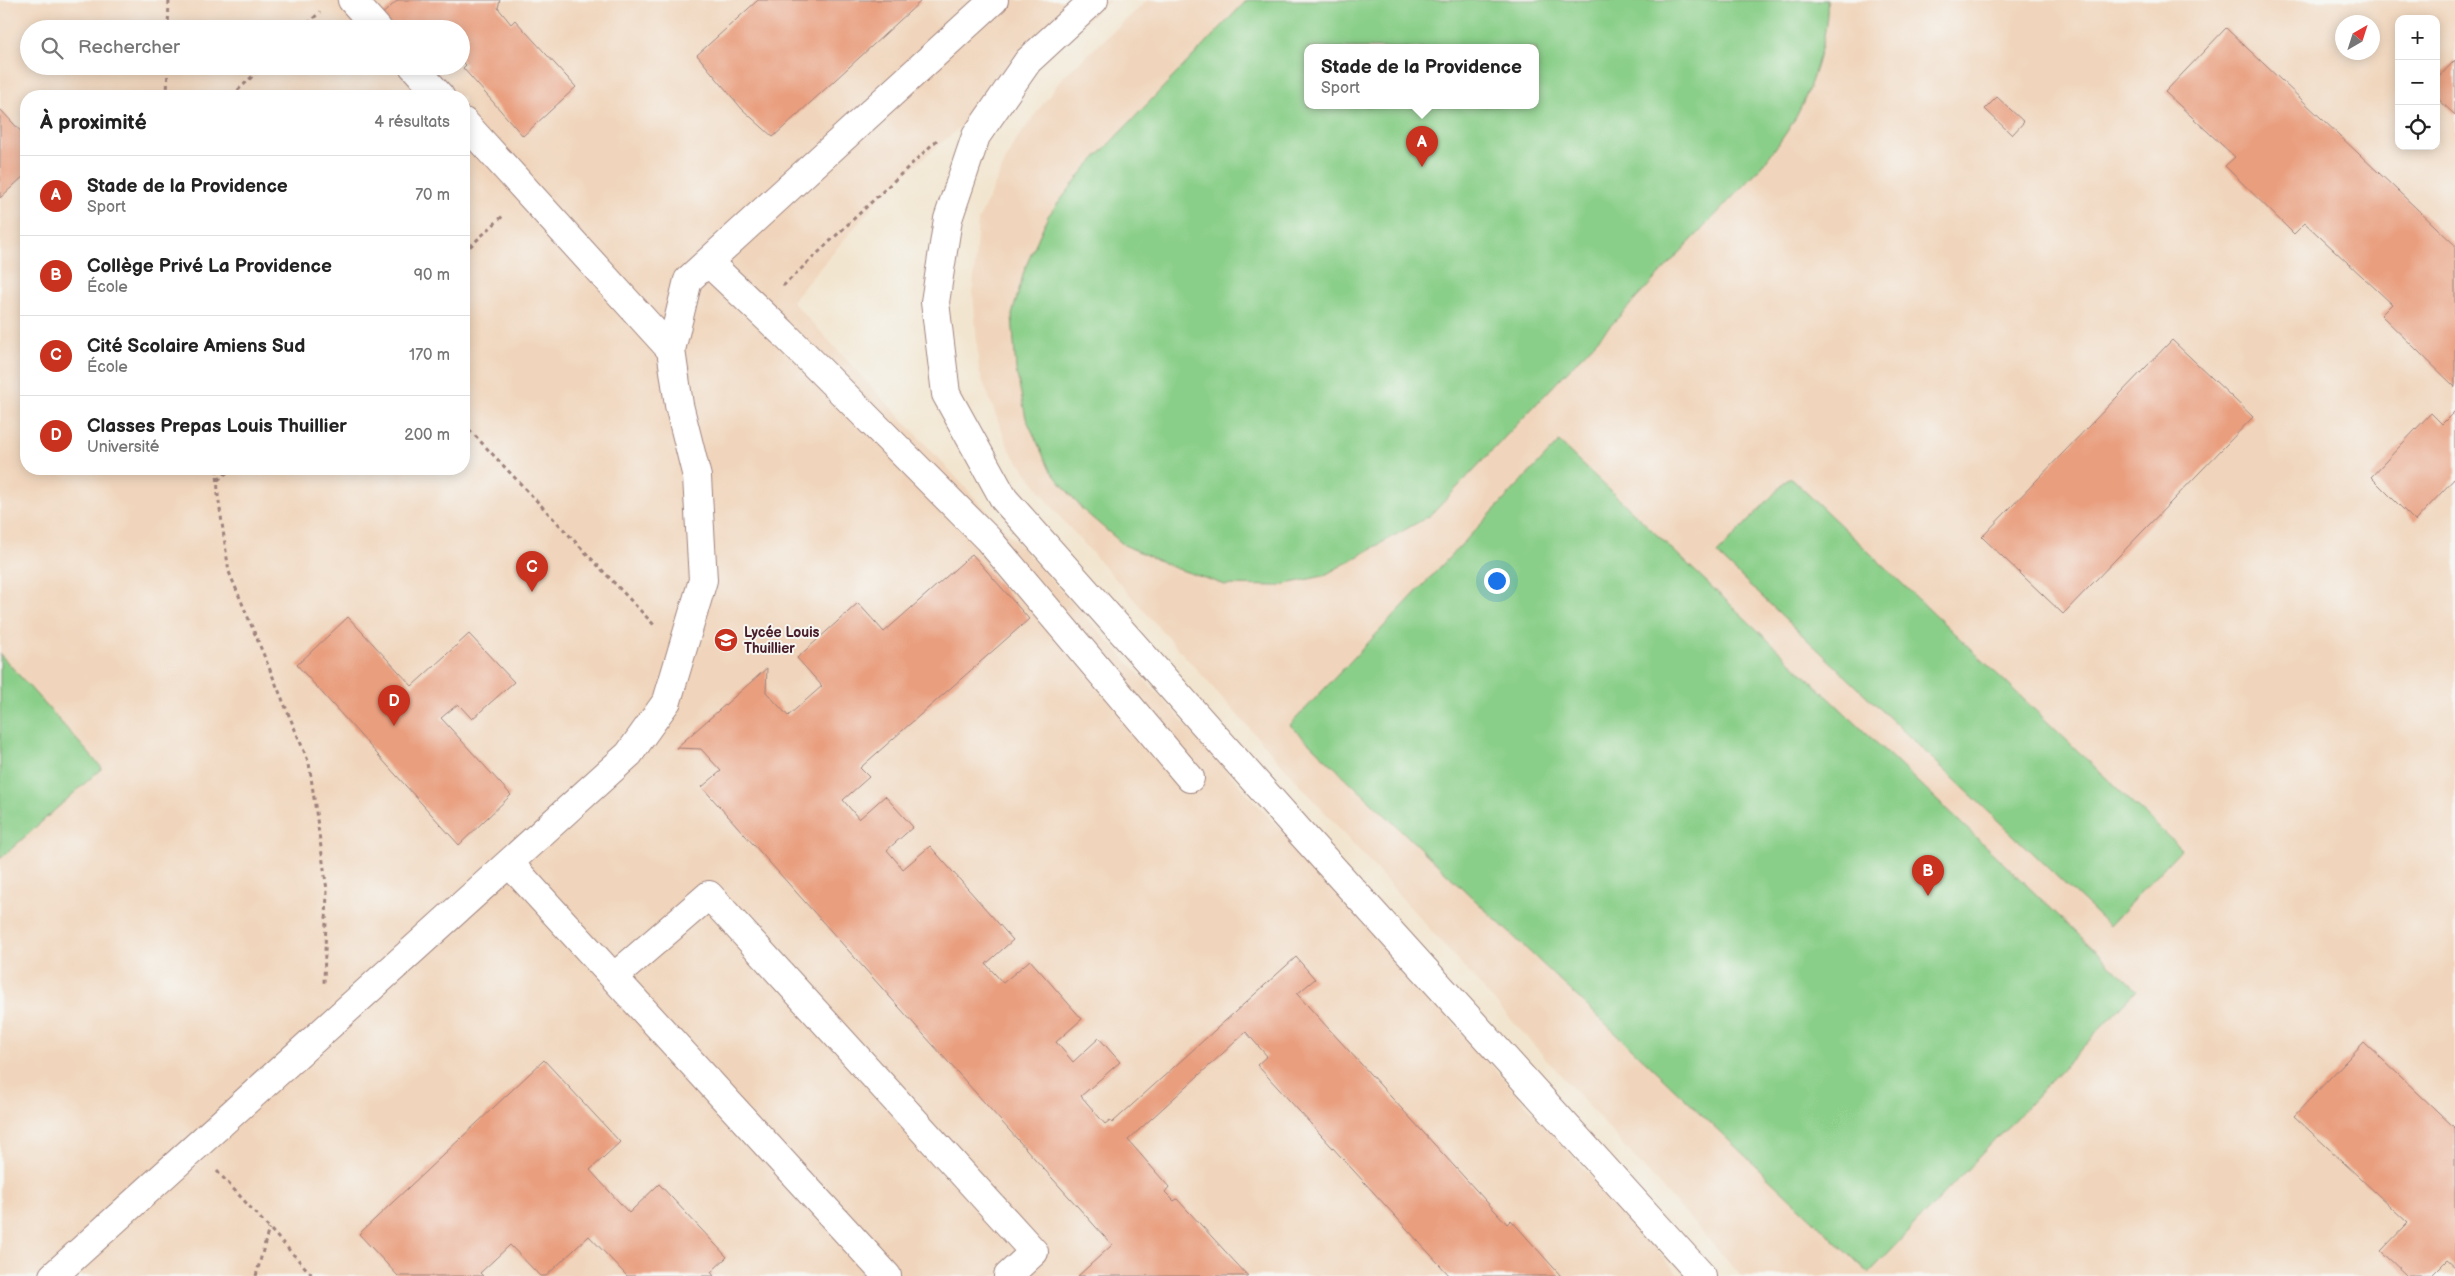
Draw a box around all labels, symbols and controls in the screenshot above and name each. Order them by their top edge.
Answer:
north arrow [2335,15,2380,60]
map controls [2395,15,2440,150]
button: + [2395,15,2440,60]
search box [20,20,470,75]
icon: search [38,34,66,62]
text: Rechercher [78,36,180,59]
popup [1304,44,1539,109]
text: Stade de la Providence [1321,56,1522,79]
button: − [2395,60,2440,105]
text: Sport [1321,79,1360,98]
button: locate [2395,105,2440,150]
text: À proximité [40,110,147,135]
text: 4 résultats [374,113,450,132]
pin: A [1406,126,1438,167]
text: Stade de la Providence [87,175,288,198]
text: A [51,186,61,205]
text: 70 m [415,186,450,205]
text: Sport [87,198,126,217]
text: Collège Privé La Providence [87,255,332,278]
text: B [50,266,62,285]
text: 90 m [414,266,450,285]
text: École [87,278,128,297]
text: Cité Scolaire Amiens Sud [87,335,305,358]
text: C [50,346,62,365]
text: 170 m [409,346,450,365]
text: École [87,358,128,377]
text: Classes Prepas Louis Thuillier [87,415,347,438]
text: D [50,426,62,445]
text: 200 m [404,426,450,445]
text: Université [87,438,159,457]
pin: C [516,551,548,592]
your location [1484,568,1510,594]
place label: Lycée Louis Thuillier [744,624,820,657]
school or university icon: Lycée Louis Thuillier [713,627,739,653]
pin: D [378,685,410,726]
pin: B [1912,855,1944,896]

